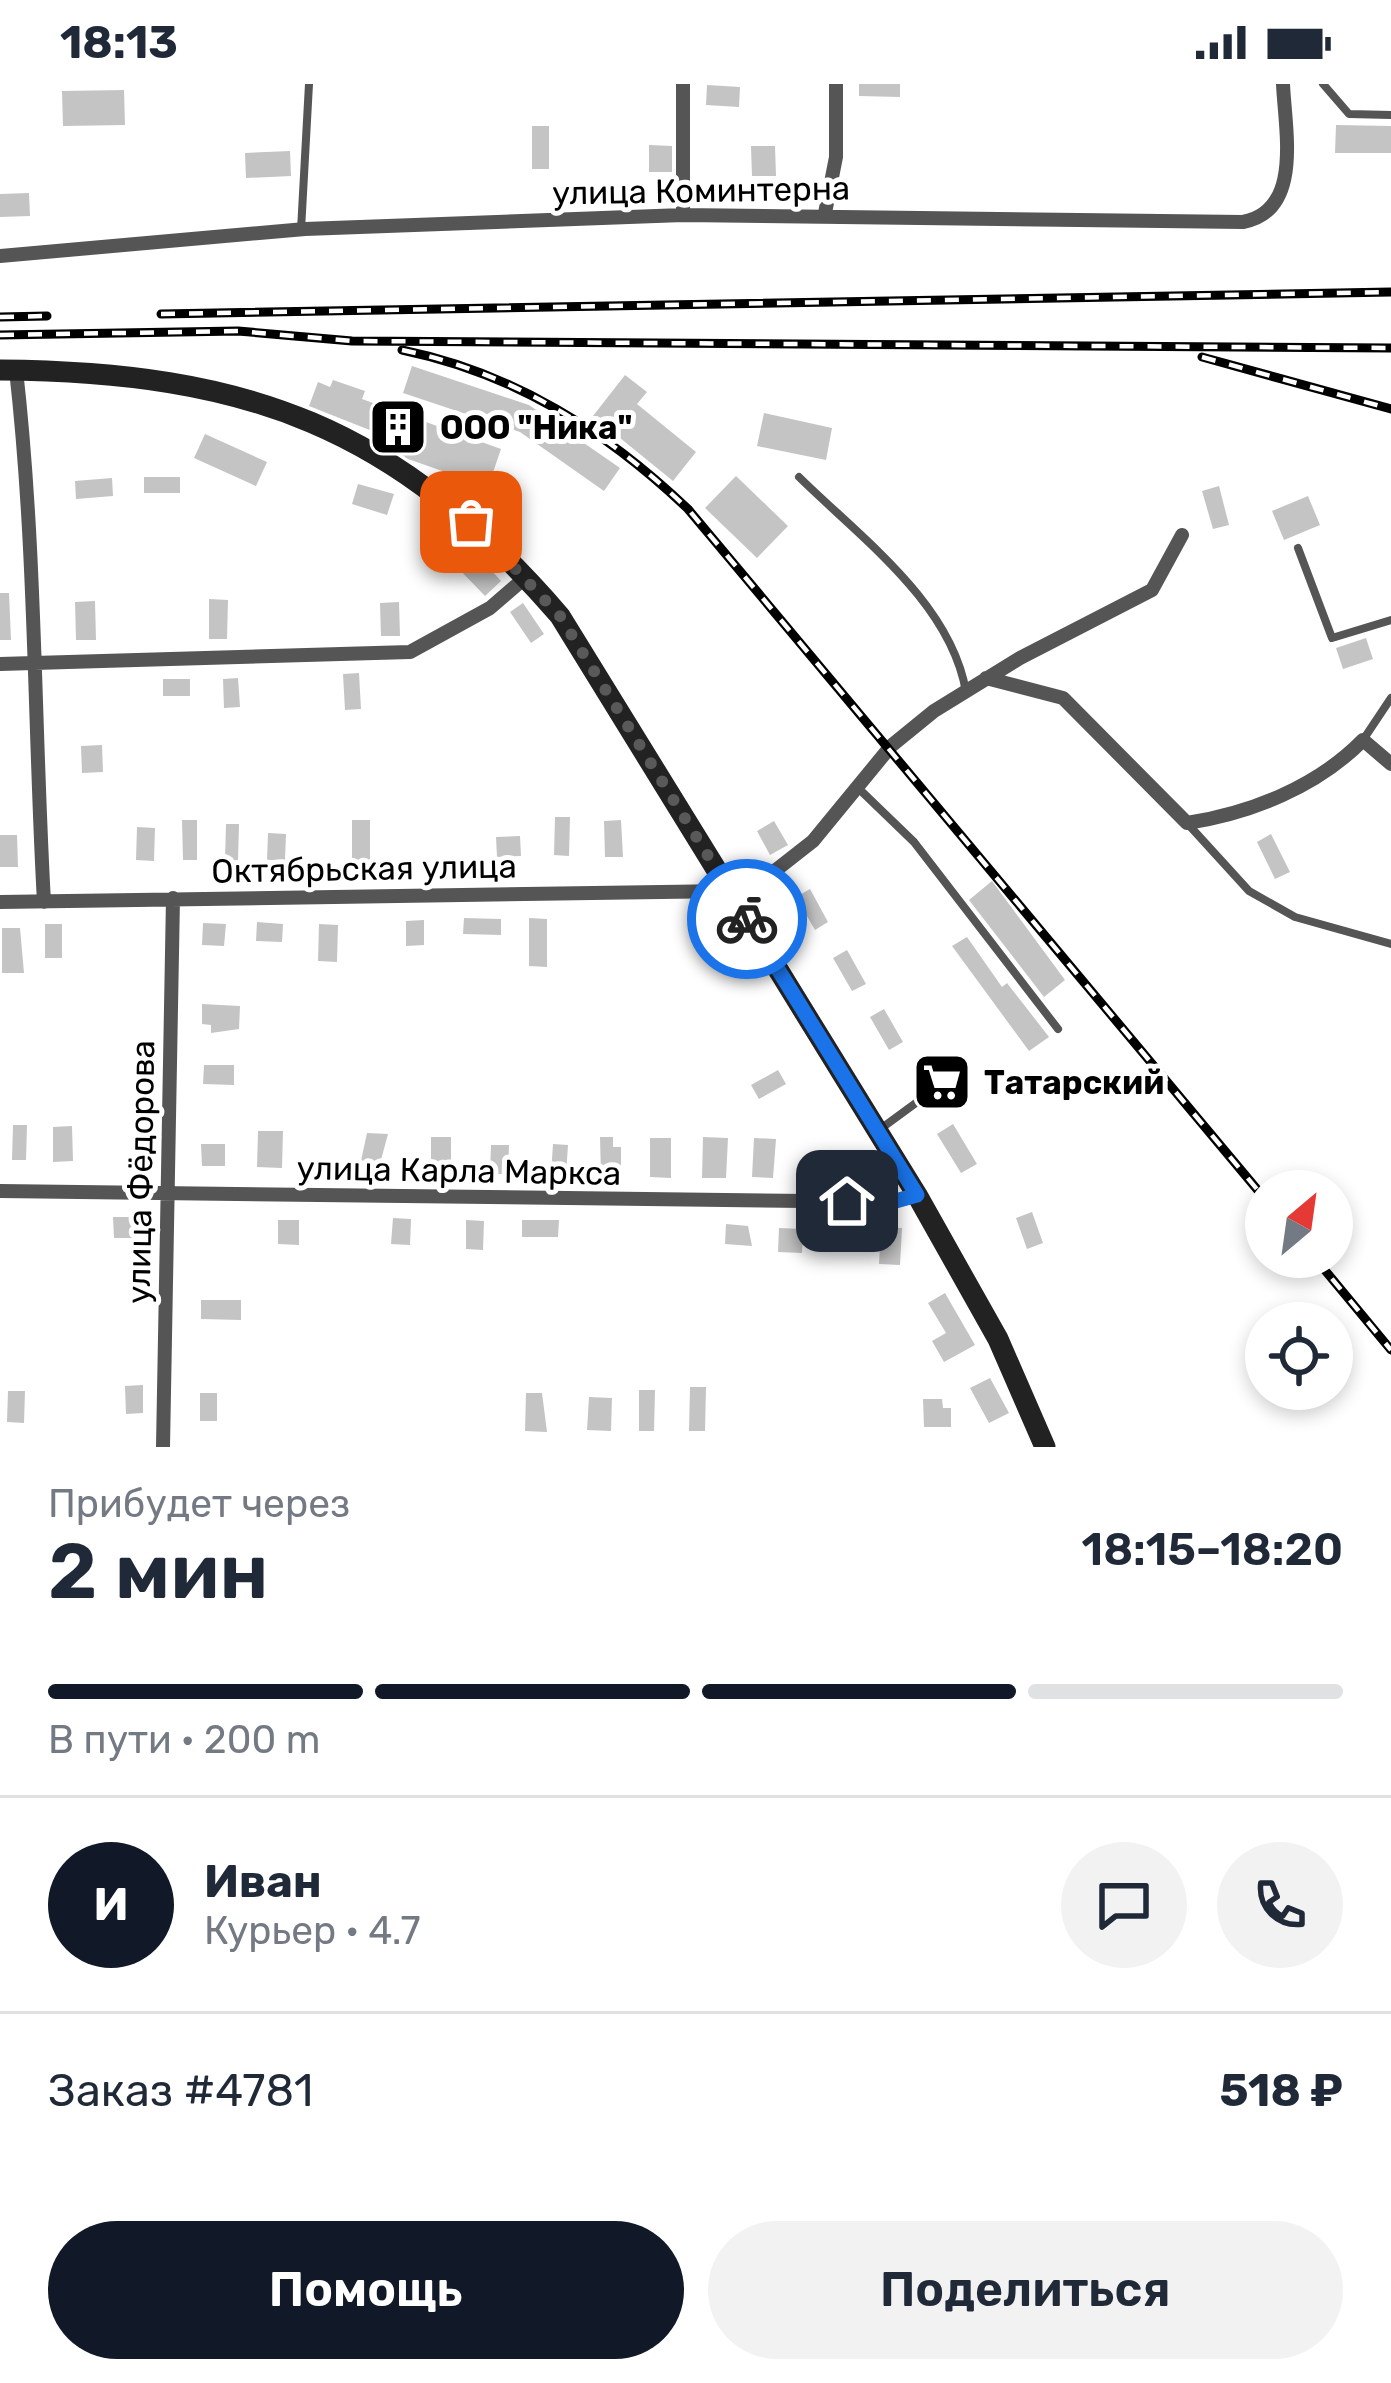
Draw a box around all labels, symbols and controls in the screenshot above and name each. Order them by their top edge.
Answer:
text: 18:13 [60,16,178,69]
street label: улица Коминтерна [552,168,850,213]
building icon: ООО "Ника" [367,396,429,458]
place label: ООО "Ника" [440,408,632,447]
pin [420,471,522,573]
icon: bag [438,489,504,555]
street label: Октябрьская улица [211,846,517,891]
courier [687,859,807,979]
icon: bike [714,886,780,952]
street label: улица Фёдорова [119,1040,162,1304]
supermarket icon: Татарский [911,1051,973,1113]
place label: Татарский [984,1063,1164,1102]
street label: улица Карла Маркса [296,1148,622,1193]
pin [796,1150,898,1252]
icon: home [814,1168,880,1234]
north arrow [1245,1170,1353,1278]
map controls [1245,1170,1353,1410]
button: locate [1245,1302,1353,1410]
text: Прибудет через [48,1481,350,1527]
text: 18:15–18:20 [1082,1523,1343,1576]
text: 2 мин [48,1525,269,1618]
text: В пути · 200 m [48,1717,320,1763]
button: chat [1061,1842,1187,1968]
button: phone [1217,1842,1343,1968]
text: Иван [204,1855,322,1908]
text: И [93,1878,129,1931]
text: Курьер · 4.7 [204,1908,420,1954]
text: Заказ #4781 [48,2064,313,2117]
text: 518 ₽ [1219,2064,1343,2117]
button: Помощь [48,2221,684,2359]
button: Поделиться [708,2221,1343,2359]

